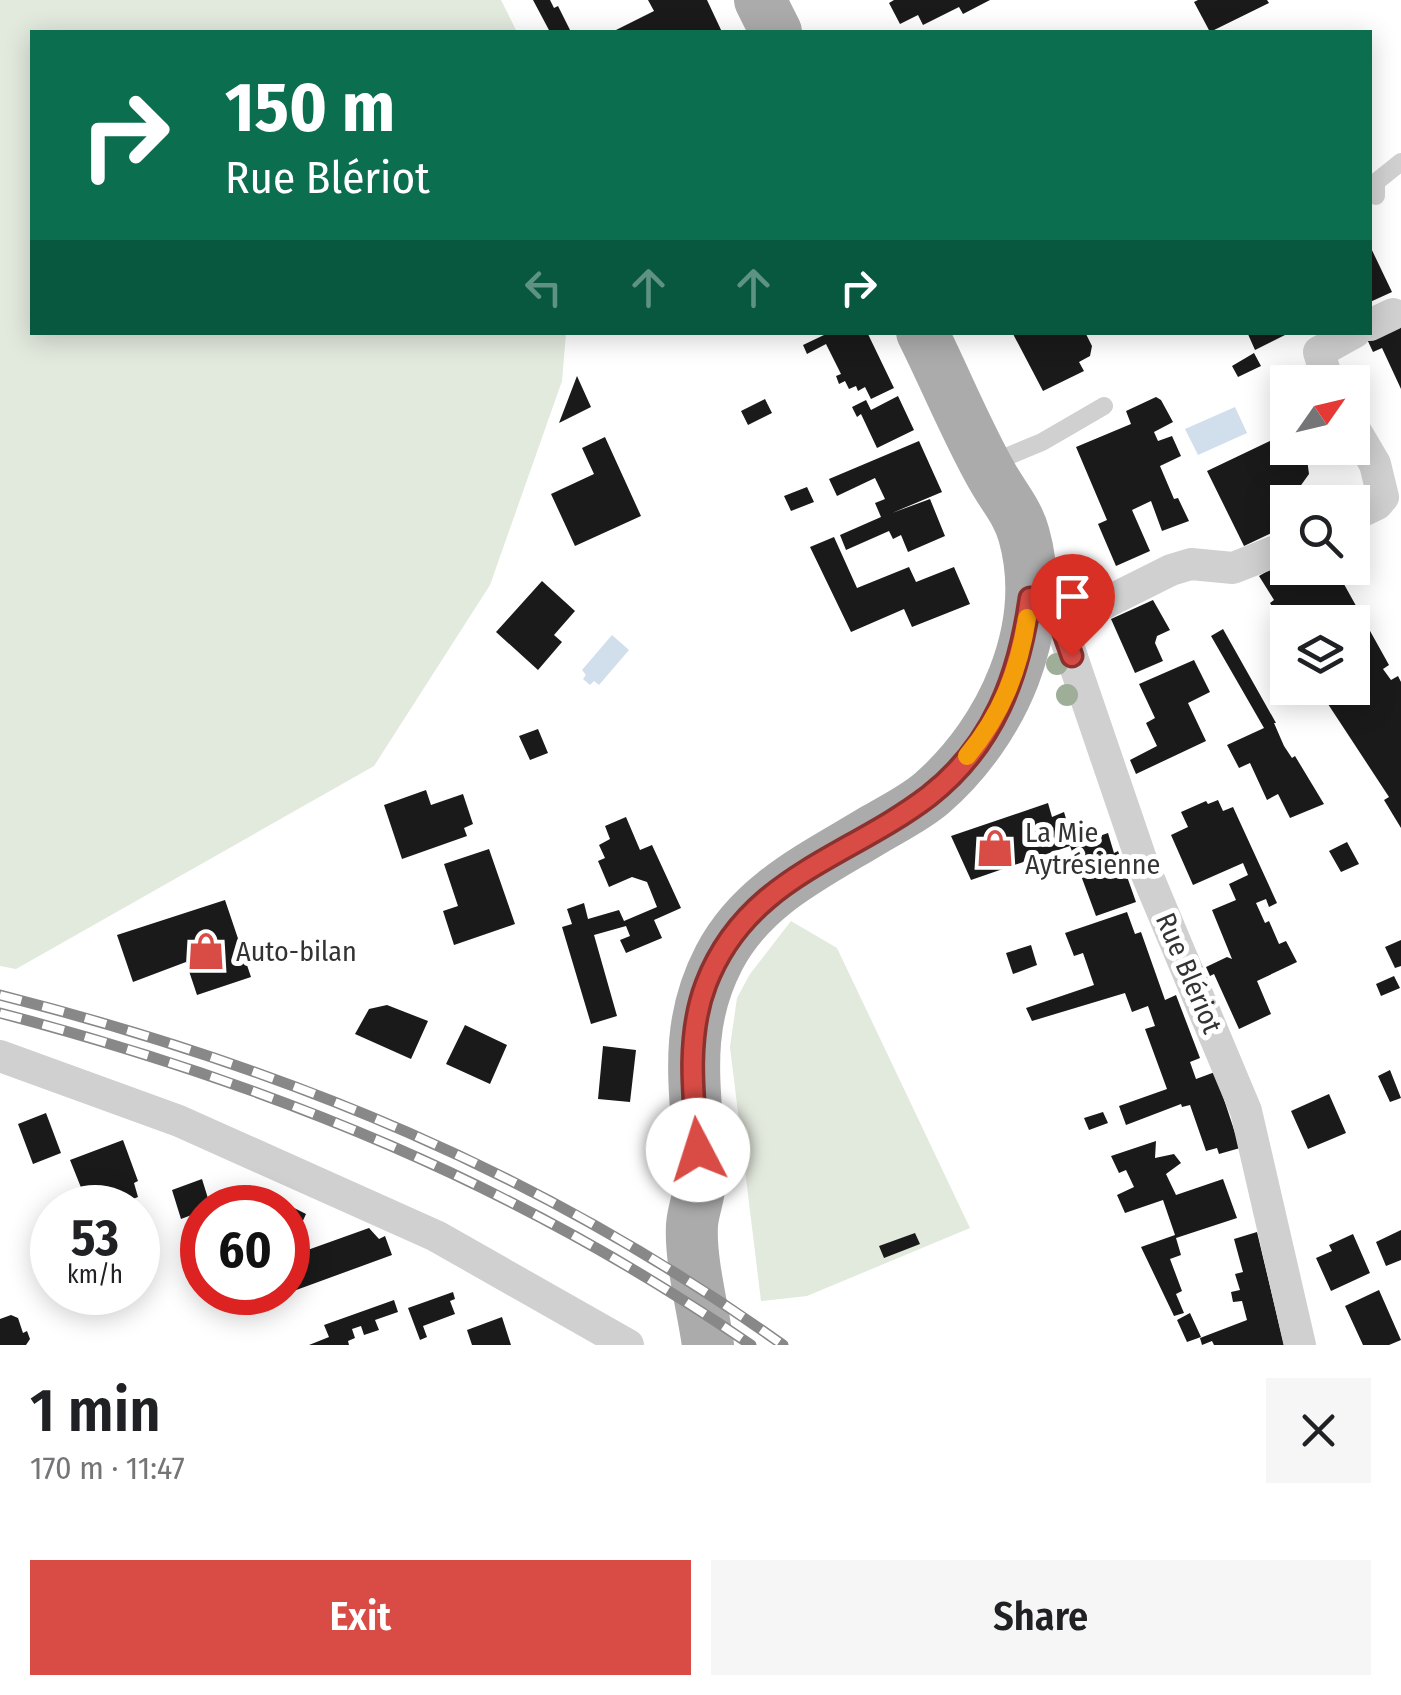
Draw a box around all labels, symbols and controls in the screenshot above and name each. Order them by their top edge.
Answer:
text: 150 m [225,66,395,150]
icon: right [60,70,190,200]
text: Rue Blériot [225,151,430,205]
icon: left [516,260,571,315]
icon: ahead [621,260,676,315]
icon: ahead [726,260,781,315]
icon: right [831,260,886,315]
north arrow [1270,365,1370,465]
map controls [1270,365,1370,705]
button: search [1270,485,1370,585]
pin [1030,554,1115,657]
icon: arrive [1045,569,1100,624]
button: layers [1270,605,1370,705]
place label: La Mie Aytrésienne [1025,816,1160,881]
shop icon: La Mie Aytrésienne [974,827,1016,869]
street label: Rue Blériot [1149,908,1229,1039]
shop icon: Auto-bilan [185,930,227,972]
place label: Auto-bilan [236,935,357,968]
position arrow [646,1098,750,1202]
speed limit sign: 60 [180,1185,310,1315]
text: 53 [71,1208,119,1268]
text: km/h [67,1260,123,1290]
text: 1 min [30,1375,161,1447]
button: close [1266,1378,1371,1483]
text: 170 m · 11:47 [30,1449,185,1487]
button: Exit [30,1560,691,1675]
button: Share [711,1560,1371,1675]

